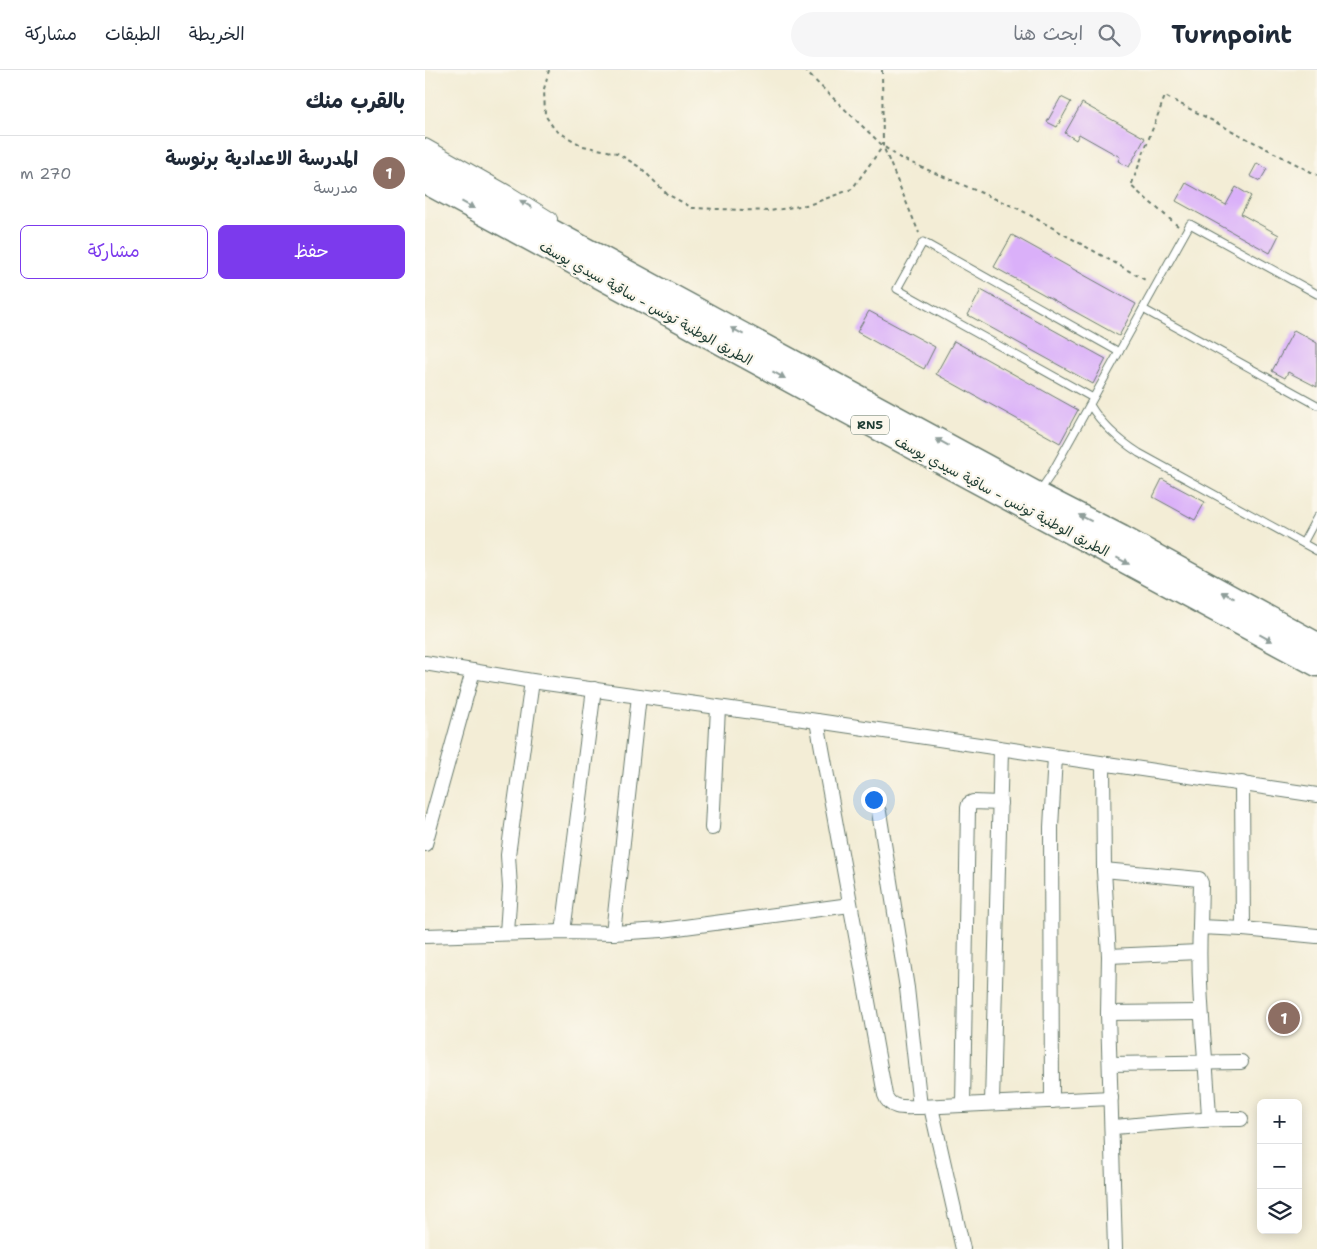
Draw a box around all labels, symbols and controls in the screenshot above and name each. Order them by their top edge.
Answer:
search box [791,12,1141,57]
text: Turnpoint [1171,19,1292,51]
text: ابحث هنا [1013,21,1083,46]
icon: search [1095,21,1123,49]
text: مشاركة [25,22,77,46]
text: الطبقات [105,22,161,46]
text: الخريطة [189,22,245,46]
text: بالقرب منك [306,87,405,115]
text: المدرسة الاعدادية برنوسة [165,146,358,171]
text: 270 m [20,163,71,184]
text: 1 [385,163,393,184]
text: مدرسة [313,177,358,198]
one-way arrow [520,199,533,208]
one-way arrow [460,201,475,209]
button: مشاركة [20,225,208,279]
button: حفظ [218,225,405,279]
street label: الطريق الوطنية تونس - ساقية سيدي يوسف [535,237,756,371]
one-way arrow [730,327,744,335]
one-way arrow [773,371,786,380]
road number: RN5 [851,416,889,434]
street label: الطريق الوطنية تونس - ساقية سيدي يوسف [891,432,1112,562]
one-way arrow [934,438,949,446]
one-way arrow [1078,514,1092,522]
one-way arrow [1115,557,1130,565]
one-way arrow [1221,591,1236,599]
one-way arrow [1259,633,1272,642]
your location [861,787,887,813]
pin: 1 [1268,999,1300,1037]
map controls [1257,1099,1302,1234]
button: + [1257,1099,1302,1144]
button: − [1257,1144,1302,1189]
button: layers [1257,1189,1302,1234]

